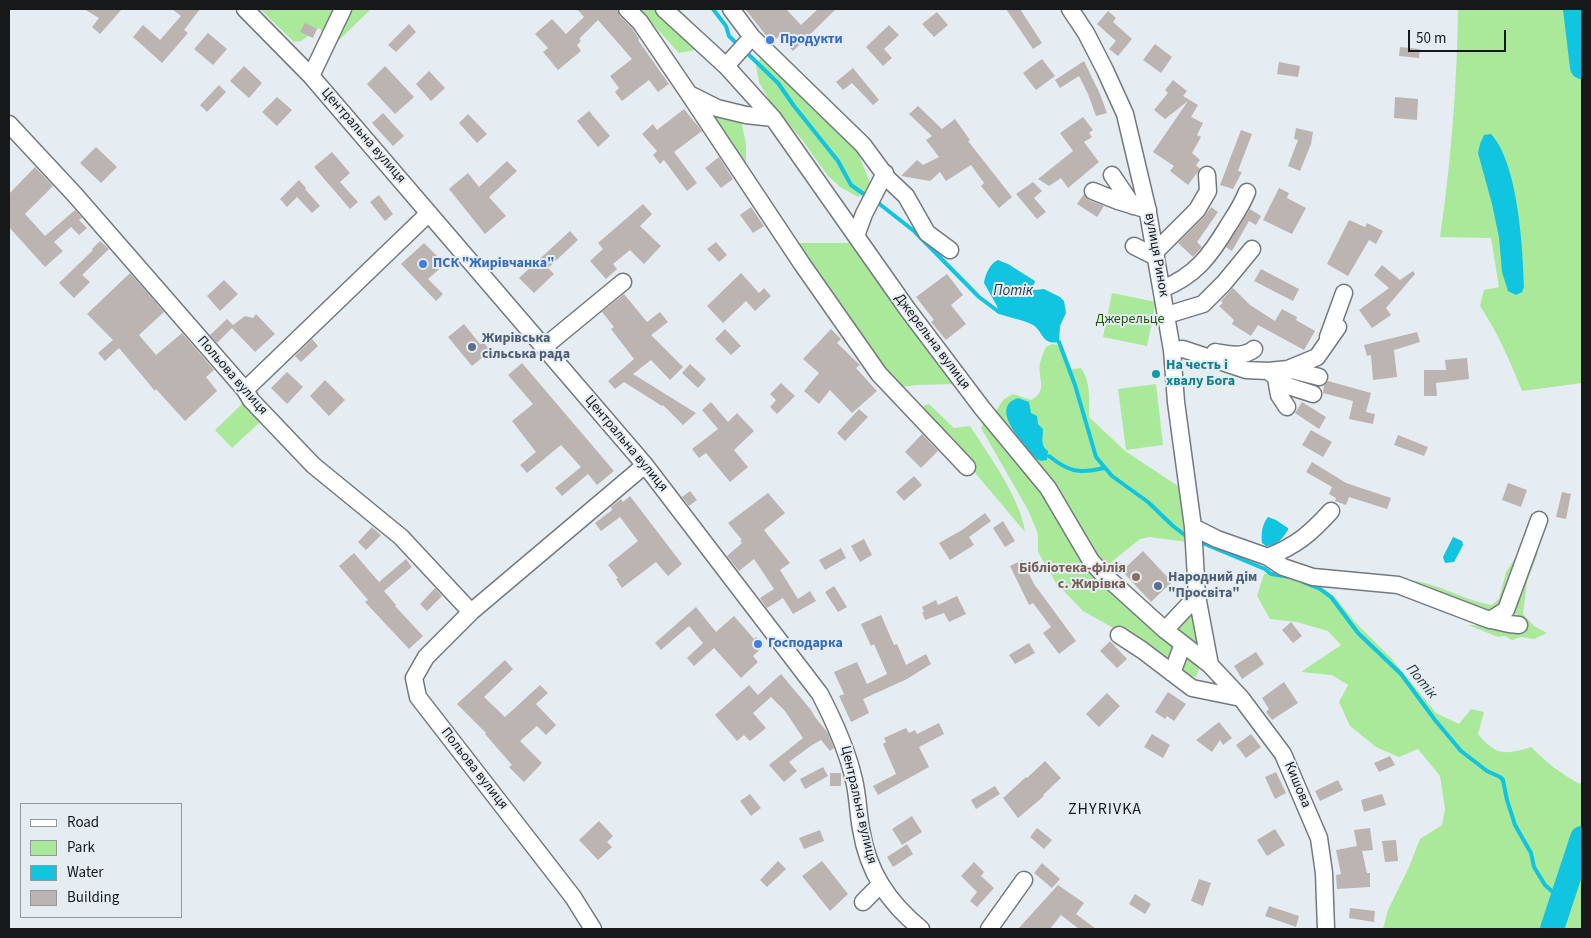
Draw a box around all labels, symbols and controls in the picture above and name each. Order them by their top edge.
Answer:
scale bar [1411,20,1508,52]
text: 50 m [1416,28,1446,49]
place label: Продукти [780,32,843,48]
marker: Продукти [764,34,776,46]
street label: Центральна вулиця [317,85,409,187]
street label: вулиця Ринок [1140,212,1172,298]
place label: ПСК "Жирівчанка" [433,256,555,272]
marker: ПСК "Жирівчанка" [417,258,429,270]
water label: Потік [993,283,1033,301]
street label: Джерельна вулиця [890,291,974,393]
park label: Джерельце [1095,312,1165,328]
place label: Жирівська сільська рада [482,331,570,364]
street label: Польова вулиця [193,333,271,419]
marker: Жирівська сільська рада [466,341,478,353]
place label: На честь і хвалу Бога [1166,358,1235,391]
marker: На честь і хвалу Бога [1150,368,1162,380]
street label: Центральна вулиця [581,392,671,496]
place label: Бібліотека-філія с. Жирівка [1019,561,1126,594]
place label: Народний дім "Просвіта" [1168,570,1257,602]
marker: Бібліотека-філія с. Жирівка [1130,571,1142,583]
marker: Народний дім "Просвіта" [1152,580,1164,592]
place label: Господарка [768,636,843,652]
marker: Господарка [752,638,764,650]
water label: Потік [1402,661,1440,703]
street label: Польова вулиця [437,725,511,813]
street label: Центральна вулиця [836,744,880,866]
street label: Кишова [1280,760,1314,810]
district label: ZHYRIVKA [1067,800,1143,820]
legend [20,803,182,918]
text: Road [67,812,99,833]
text: Park [67,837,95,858]
text: Water [67,862,103,883]
text: Building [67,887,119,908]

